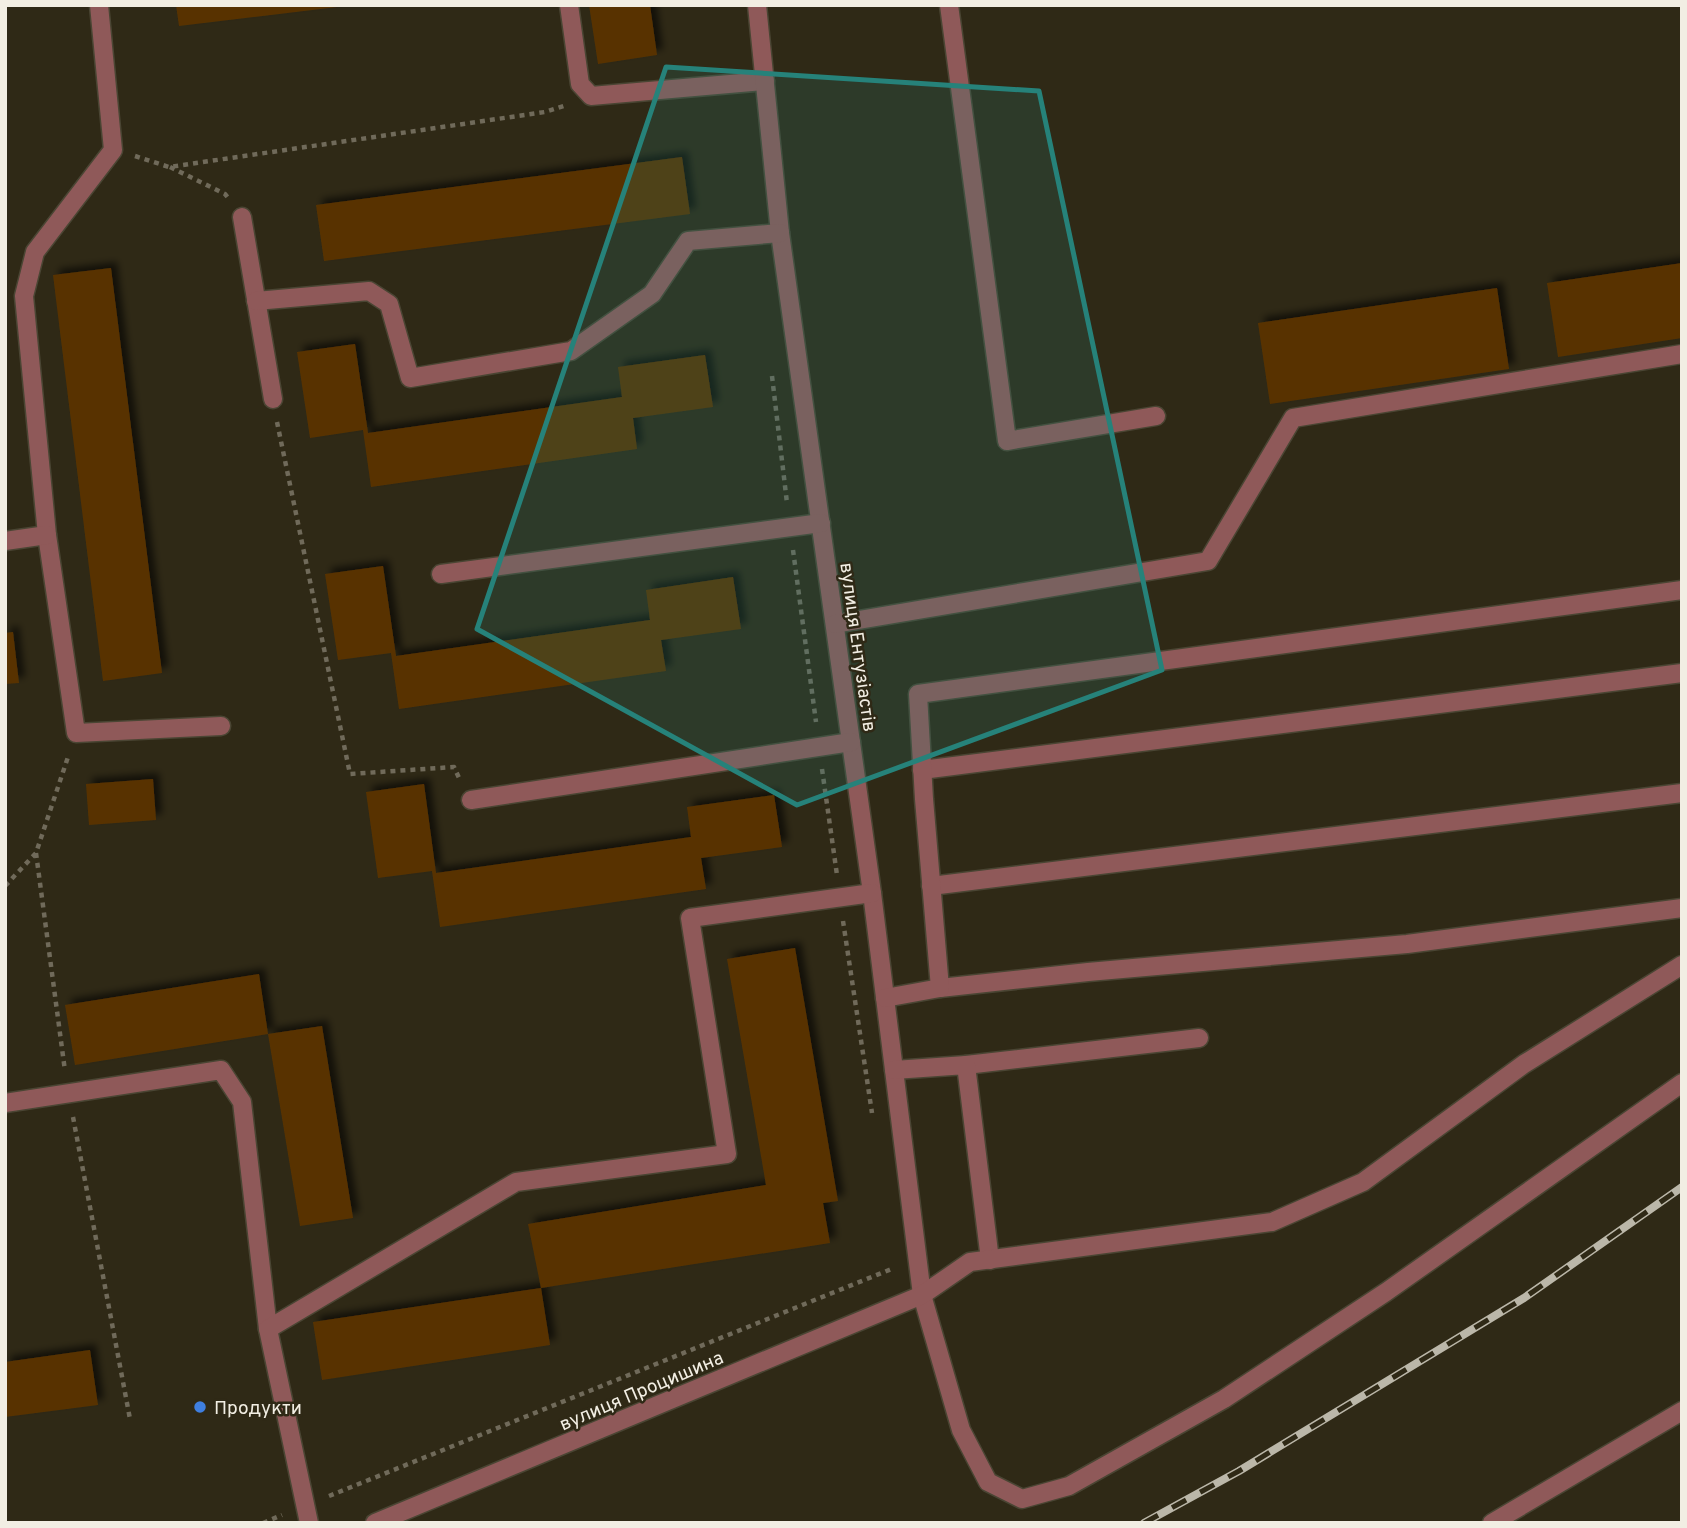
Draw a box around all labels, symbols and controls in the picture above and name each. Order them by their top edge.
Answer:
street label: вулиця Ентузіастів [833,561,881,733]
street label: вулиця Процишина [556,1346,727,1437]
place label: Продукти [214,1397,302,1421]
marker: Продукти [192,1399,208,1415]

